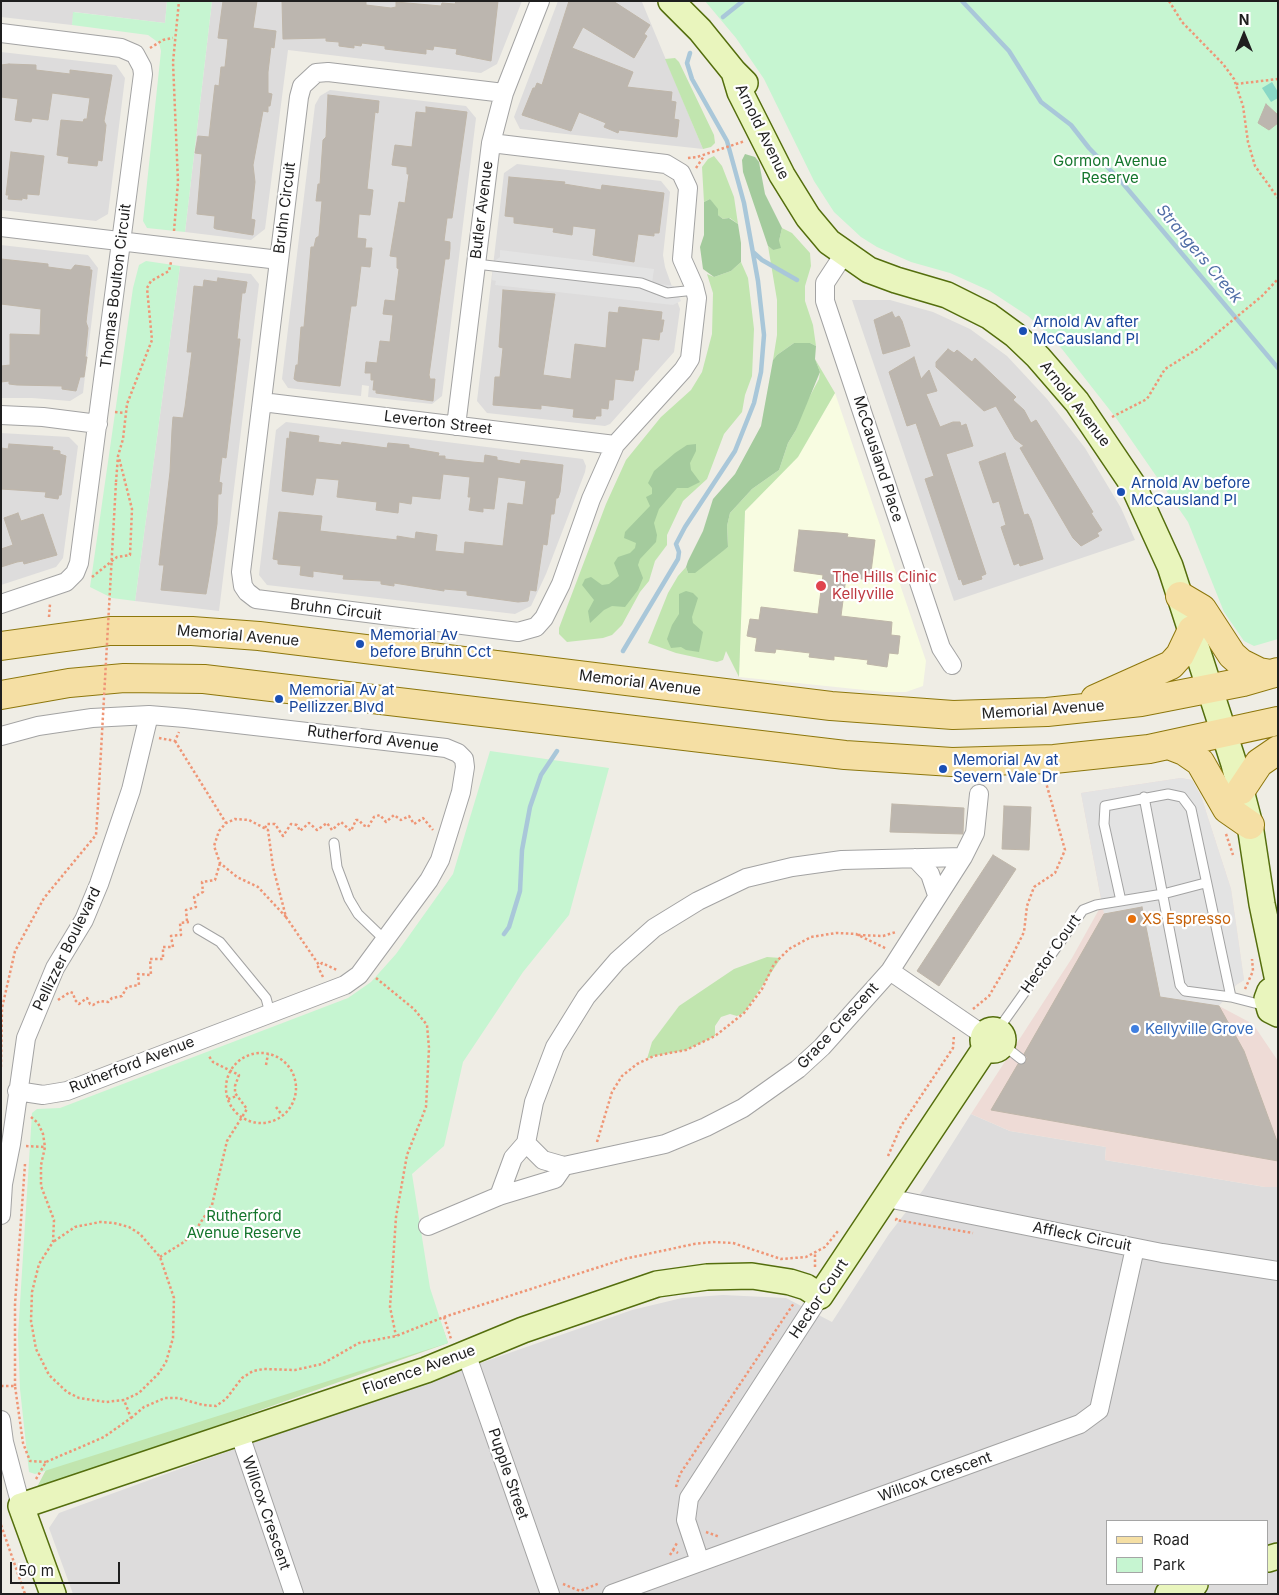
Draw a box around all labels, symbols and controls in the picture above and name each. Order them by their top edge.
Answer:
north arrow [1219,10,1269,60]
text: N [1239,11,1249,28]
street label: Arnold Avenue [731,81,793,183]
park label: Gormon Avenue Reserve [1053,152,1167,187]
street label: Butler Avenue [467,160,497,260]
street label: Bruhn Circuit [270,161,300,255]
water label: Strangers Creek [1152,201,1246,307]
street label: Thomas Boulton Circuit [97,203,135,369]
place label: Arnold Av after McCausland Pl [1033,313,1139,348]
marker: Arnold Av after McCausland Pl [1017,325,1029,337]
street label: Arnold Avenue [1036,358,1114,450]
street label: McCausland Place [849,394,907,524]
street label: Leverton Street [383,407,493,439]
place label: Arnold Av before McCausland Pl [1131,474,1250,509]
marker: Arnold Av before McCausland Pl [1115,486,1127,498]
place label: The Hills Clinic Kellyville [832,568,937,603]
marker: The Hills Clinic Kellyville [814,579,828,593]
street label: Bruhn Circuit [289,595,383,625]
street label: Memorial Avenue [176,622,300,650]
place label: Memorial Av before Bruhn Cct [370,626,491,661]
marker: Memorial Av before Bruhn Cct [354,638,366,650]
street label: Memorial Avenue [578,667,702,699]
place label: Memorial Av at Pellizzer Blvd [289,681,395,716]
marker: Memorial Av at Pellizzer Blvd [273,693,285,705]
street label: Memorial Avenue [981,697,1105,723]
street label: Rutherford Avenue [306,722,440,756]
place label: Memorial Av at Severn Vale Dr [953,751,1059,786]
marker: Memorial Av at Severn Vale Dr [937,763,949,775]
street label: Pellizzer Boulevard [29,884,105,1014]
place label: XS Espresso [1142,910,1231,928]
street label: Hector Court [1017,911,1085,997]
marker: XS Espresso [1126,913,1138,925]
street label: Grace Crescent [794,979,882,1073]
place label: Kellyville Grove [1145,1020,1253,1038]
marker: Kellyville Grove [1129,1023,1141,1035]
street label: Rutherford Avenue [67,1033,197,1097]
park label: Rutherford Avenue Reserve [187,1207,301,1242]
street label: Affleck Circuit [1031,1219,1133,1255]
street label: Hector Court [786,1256,852,1342]
street label: Florence Avenue [360,1341,478,1399]
street label: Pupple Street [484,1426,532,1522]
street label: Willcox Crescent [876,1448,994,1506]
street label: Willcox Crescent [238,1454,294,1572]
legend [1106,1520,1269,1585]
text: Road [1153,1530,1189,1549]
scale bar [12,1552,122,1584]
text: Park [1153,1555,1185,1574]
text: 50 m [18,1561,54,1580]

